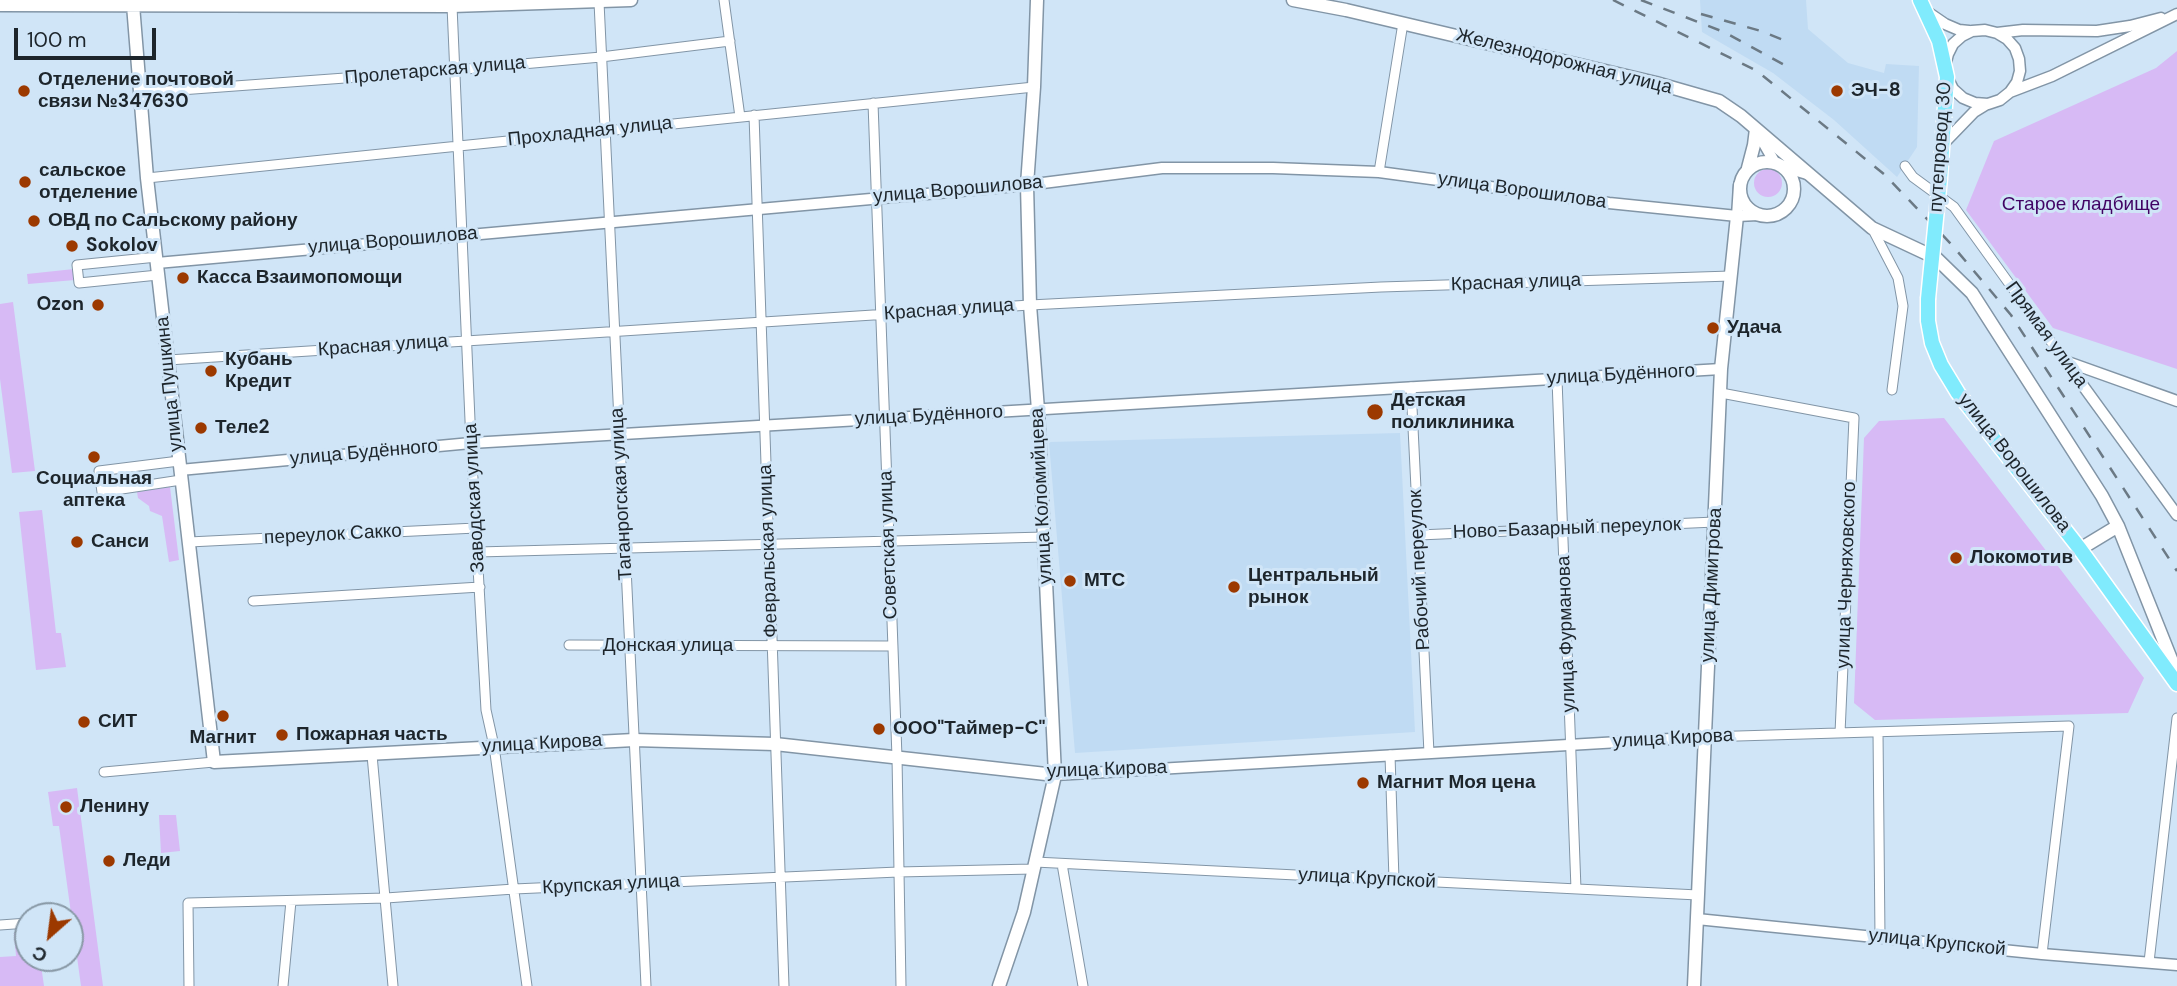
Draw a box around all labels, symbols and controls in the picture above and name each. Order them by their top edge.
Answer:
scale bar [18,14,159,58]
street label: Железнодорожная улица [1454,24,1674,100]
text: 100 m [27,26,87,54]
street label: Пролетарская улица [344,52,526,90]
place label: Отделение почтовой связи №347630 [38,69,234,113]
place label: ЭЧ-8 [1851,80,1901,102]
street label: путепровод 30 [1925,81,1957,213]
marker: Отделение почтовой связи №347630 [16,83,32,99]
marker: ЭЧ-8 [1829,83,1845,99]
street label: Прохладная улица [507,112,673,152]
place label: сальское отделение [39,160,138,204]
street label: улица Ворошилова [1436,168,1608,214]
street label: улица Ворошилова [872,171,1044,209]
marker: сальское отделение [17,174,33,190]
park label: Старое кладбище [2002,194,2160,216]
place label: ОВД по Сальскому району [48,210,298,232]
marker: ОВД по Сальскому району [26,213,42,229]
street label: улица Ворошилова [307,222,479,260]
place label: Sokolov [86,235,158,257]
marker: Sokolov [64,238,80,254]
place label: Касса Взаимопомощи [197,267,402,289]
street label: Красная улица [1450,269,1582,297]
marker: Касса Взаимопомощи [175,270,191,286]
street label: Прямая улица [2000,278,2092,392]
place label: Ozon [36,294,84,316]
street label: Красная улица [883,294,1015,326]
marker: Ozon [90,297,106,313]
street label: улица Пушкина [152,315,188,453]
place label: Удача [1727,317,1781,339]
marker: Удача [1705,320,1721,336]
street label: Красная улица [317,330,449,362]
place label: Кубань Кредит [225,349,293,393]
street label: улица Будённого [1546,360,1696,390]
marker: Кубань Кредит [203,363,219,379]
street label: улица Ворошилова [1953,389,2075,537]
place label: Детская поликлиника [1391,390,1514,434]
street label: улица Будённого [854,401,1004,431]
marker: Детская поликлиника [1365,402,1385,422]
street label: Таганрогская улица [606,407,638,581]
street label: улица Коломийцева [1026,407,1058,585]
place label: Теле2 [215,417,270,439]
marker: Теле2 [193,420,209,436]
street label: Заводская улица [460,423,490,573]
street label: улица Будённого [289,435,439,471]
marker: Социальная аптека [86,449,102,465]
street label: Февральская улица [755,464,783,638]
place label: Социальная аптека [36,468,152,512]
street label: Советская улица [875,470,903,620]
street label: улица Черняховского [1832,481,1862,669]
street label: Рабочий переулок [1404,489,1436,651]
street label: улица Димитрова [1697,507,1727,663]
street label: Ново-Базарный переулок [1452,514,1682,544]
street label: переулок Сакко [263,520,403,550]
place label: Санси [91,531,149,553]
marker: Санси [69,534,85,550]
place label: Локомотив [1970,547,2073,569]
marker: Локомотив [1948,550,1964,566]
street label: улица Фурманова [1553,555,1581,713]
place label: Центральный рынок [1248,565,1379,609]
place label: МТС [1084,570,1125,592]
marker: МТС [1062,573,1078,589]
marker: Центральный рынок [1226,579,1242,595]
street label: Донская улица [603,635,733,657]
marker: Магнит [215,708,231,724]
place label: СИТ [98,711,137,733]
marker: СИТ [76,714,92,730]
place label: ООО"Таймер-С" [893,718,1046,740]
marker: ООО"Таймер-С" [871,721,887,737]
place label: Пожарная часть [296,724,448,746]
street label: улица Кирова [1612,724,1734,754]
place label: Магнит [189,727,257,749]
marker: Пожарная часть [274,727,290,743]
street label: улица Кирова [481,729,603,759]
street label: улица Кирова [1046,757,1168,783]
place label: Магнит Моя цена [1377,772,1535,794]
marker: Магнит Моя цена [1355,775,1371,791]
place label: Ленину [80,796,149,818]
marker: Ленину [58,799,74,815]
place label: Леди [123,850,171,872]
marker: Леди [101,853,117,869]
street label: улица Крупской [1298,864,1436,894]
street label: Крупская улица [542,870,680,900]
north arrow [14,902,84,972]
street label: улица Крупской [1867,924,2007,962]
text: С [28,940,52,968]

